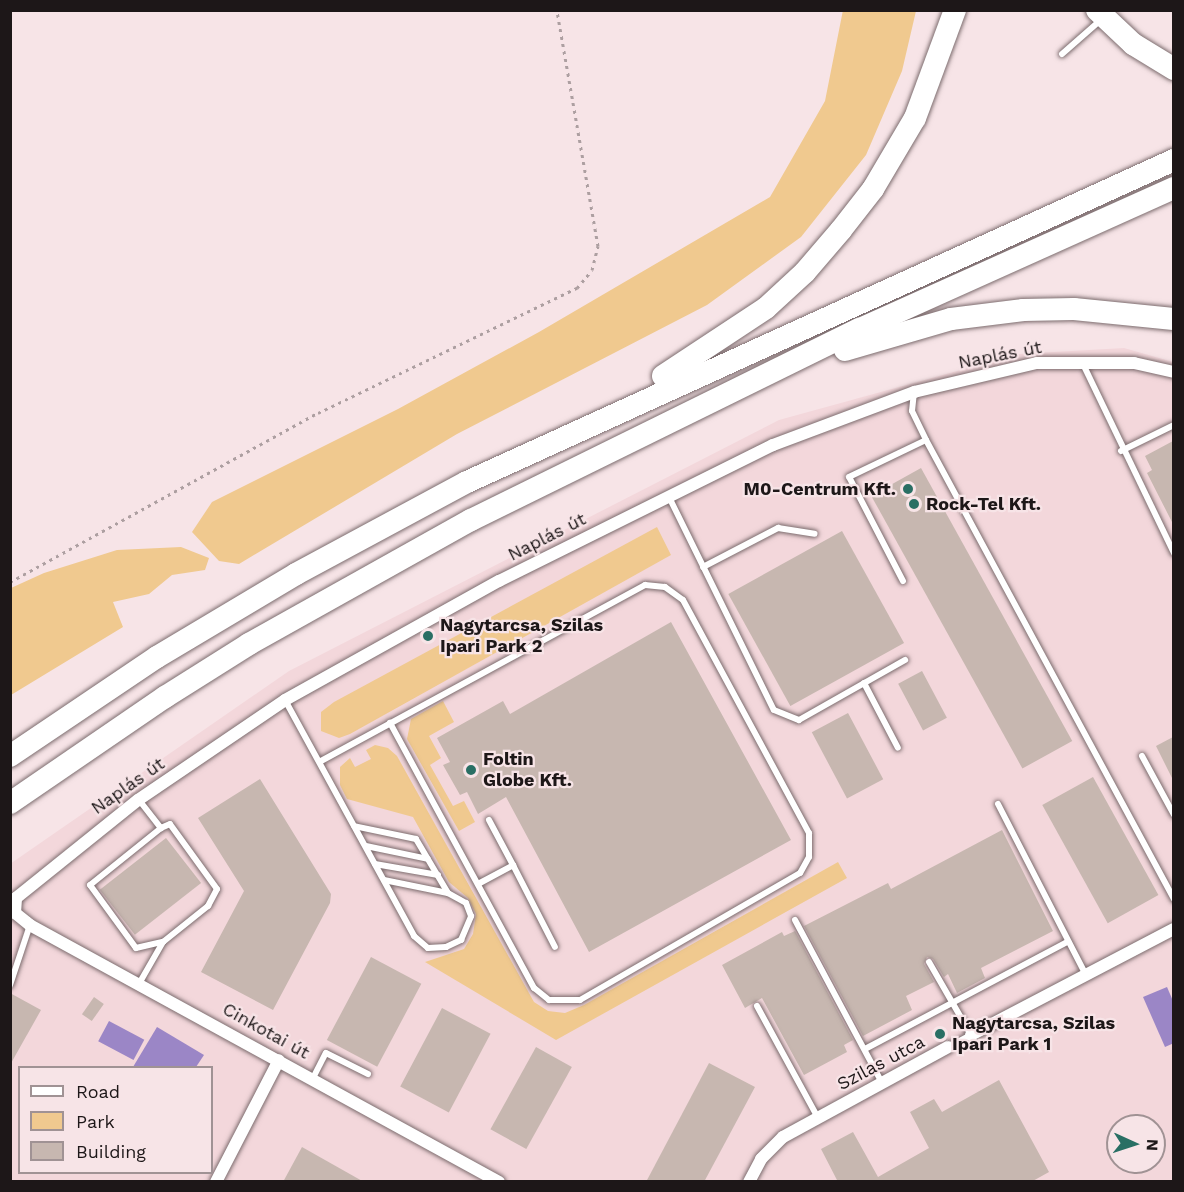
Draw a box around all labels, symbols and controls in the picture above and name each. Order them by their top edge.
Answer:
street label: Naplás út [956,336,1044,374]
place label: M0-Centrum Kft. [744,478,896,500]
marker: M0-Centrum Kft. [901,482,915,496]
place label: Rock-Tel Kft. [926,493,1041,515]
marker: Rock-Tel Kft. [907,497,921,511]
street label: Naplás út [504,508,590,566]
place label: Nagytarcsa, Szilas Ipari Park 2 [440,615,603,658]
marker: Nagytarcsa, Szilas Ipari Park 2 [421,629,435,643]
place label: Foltin Globe Kft. [483,749,572,792]
street label: Naplás út [87,753,169,819]
marker: Foltin Globe Kft. [464,763,478,777]
street label: Cinkotai út [219,998,313,1064]
place label: Nagytarcsa, Szilas Ipari Park 1 [952,1013,1115,1056]
marker: Nagytarcsa, Szilas Ipari Park 1 [933,1027,947,1041]
street label: Szilas utca [834,1031,928,1095]
legend [18,1066,213,1174]
text: Road [76,1081,120,1102]
text: Park [76,1111,115,1132]
north arrow [1106,1114,1166,1174]
text: N [1143,1138,1162,1151]
text: Building [76,1141,146,1162]

